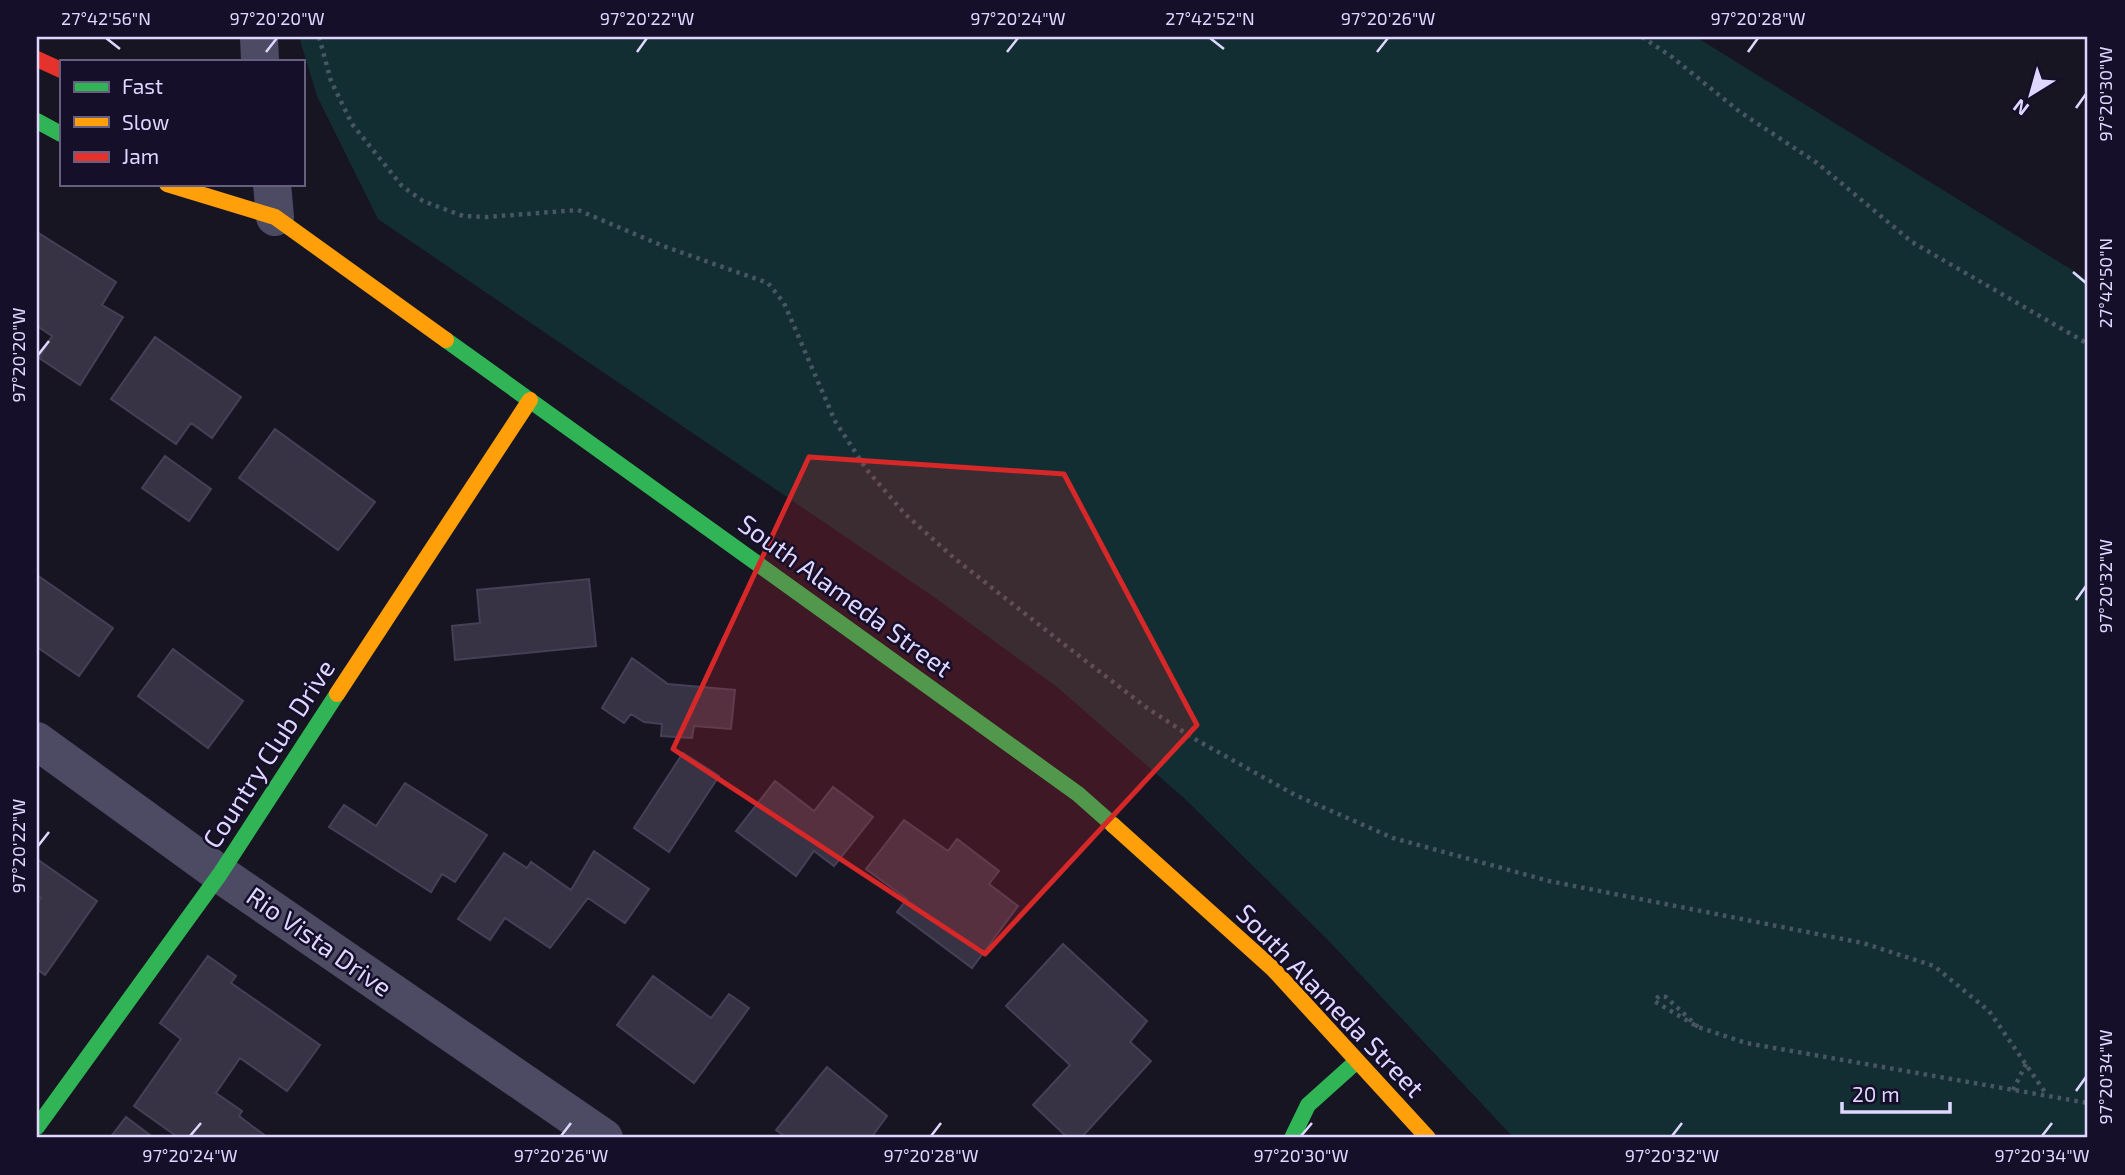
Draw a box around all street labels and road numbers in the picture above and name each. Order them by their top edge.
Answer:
street label: South Alameda Street [733,507,959,683]
street label: Country Club Drive [195,653,340,853]
street label: Rio Vista Drive [241,879,398,1002]
street label: South Alameda Street [1231,897,1431,1103]

